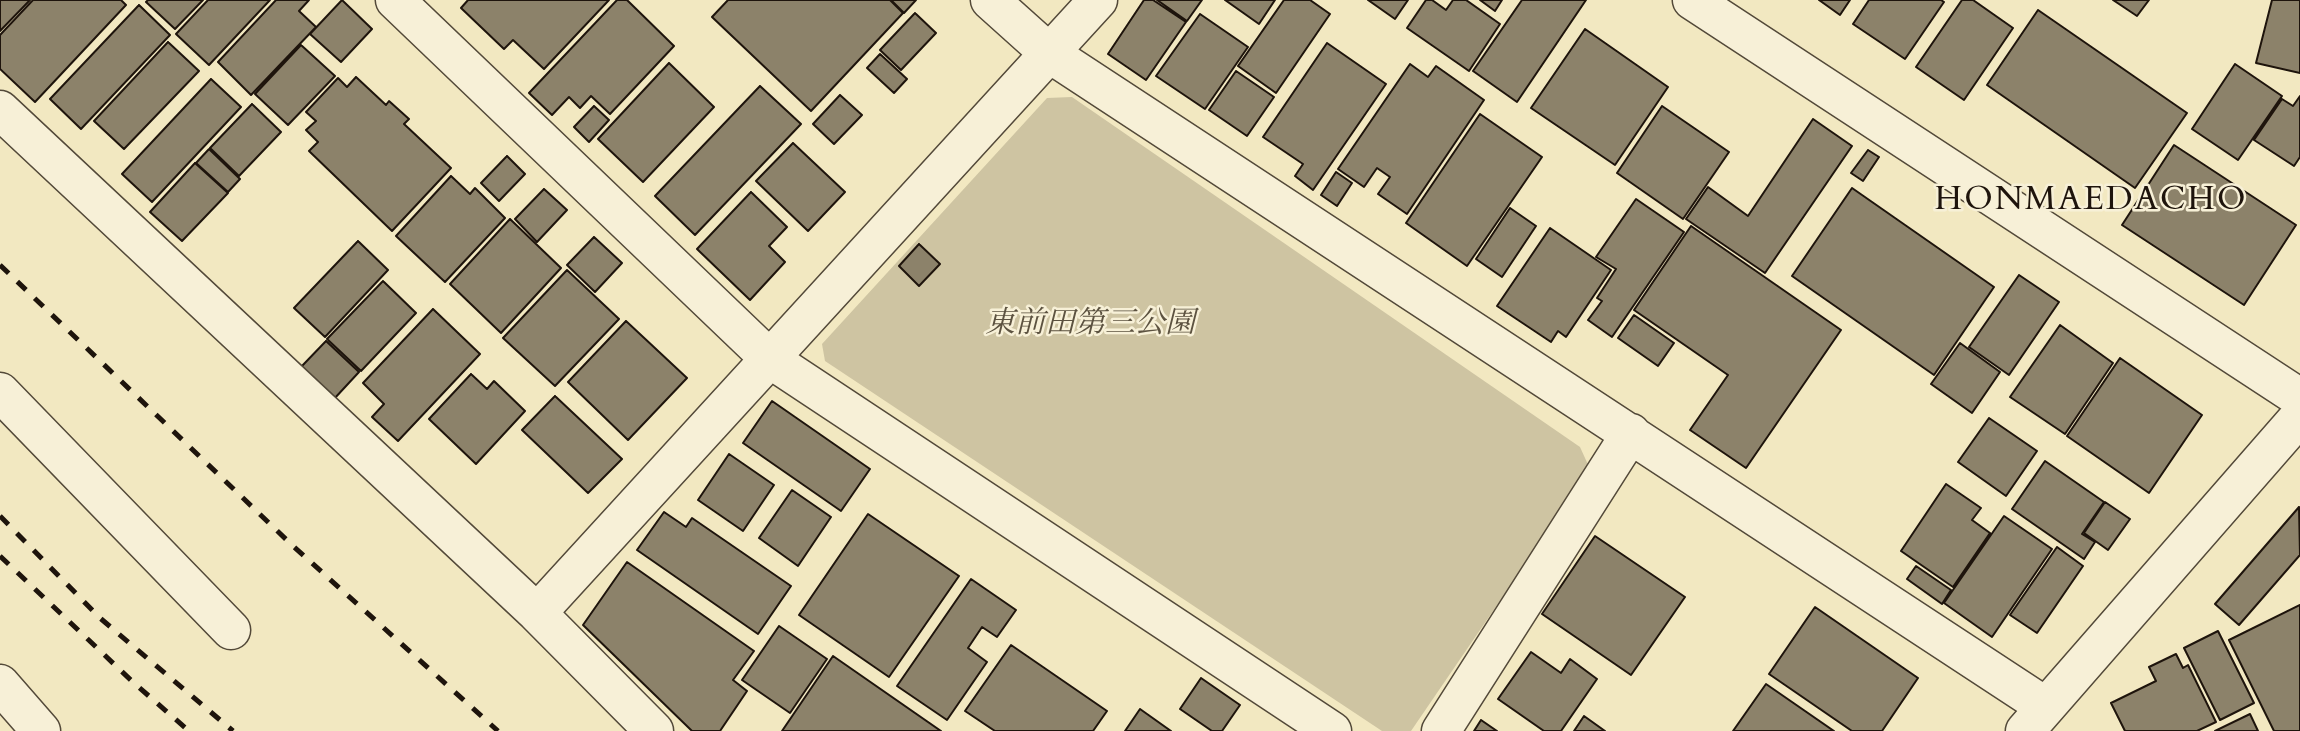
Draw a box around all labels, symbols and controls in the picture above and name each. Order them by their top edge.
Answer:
district label: HONMAEDACHO [1936,181,2246,221]
park label: 東前田第三公園 [985,307,1195,343]

